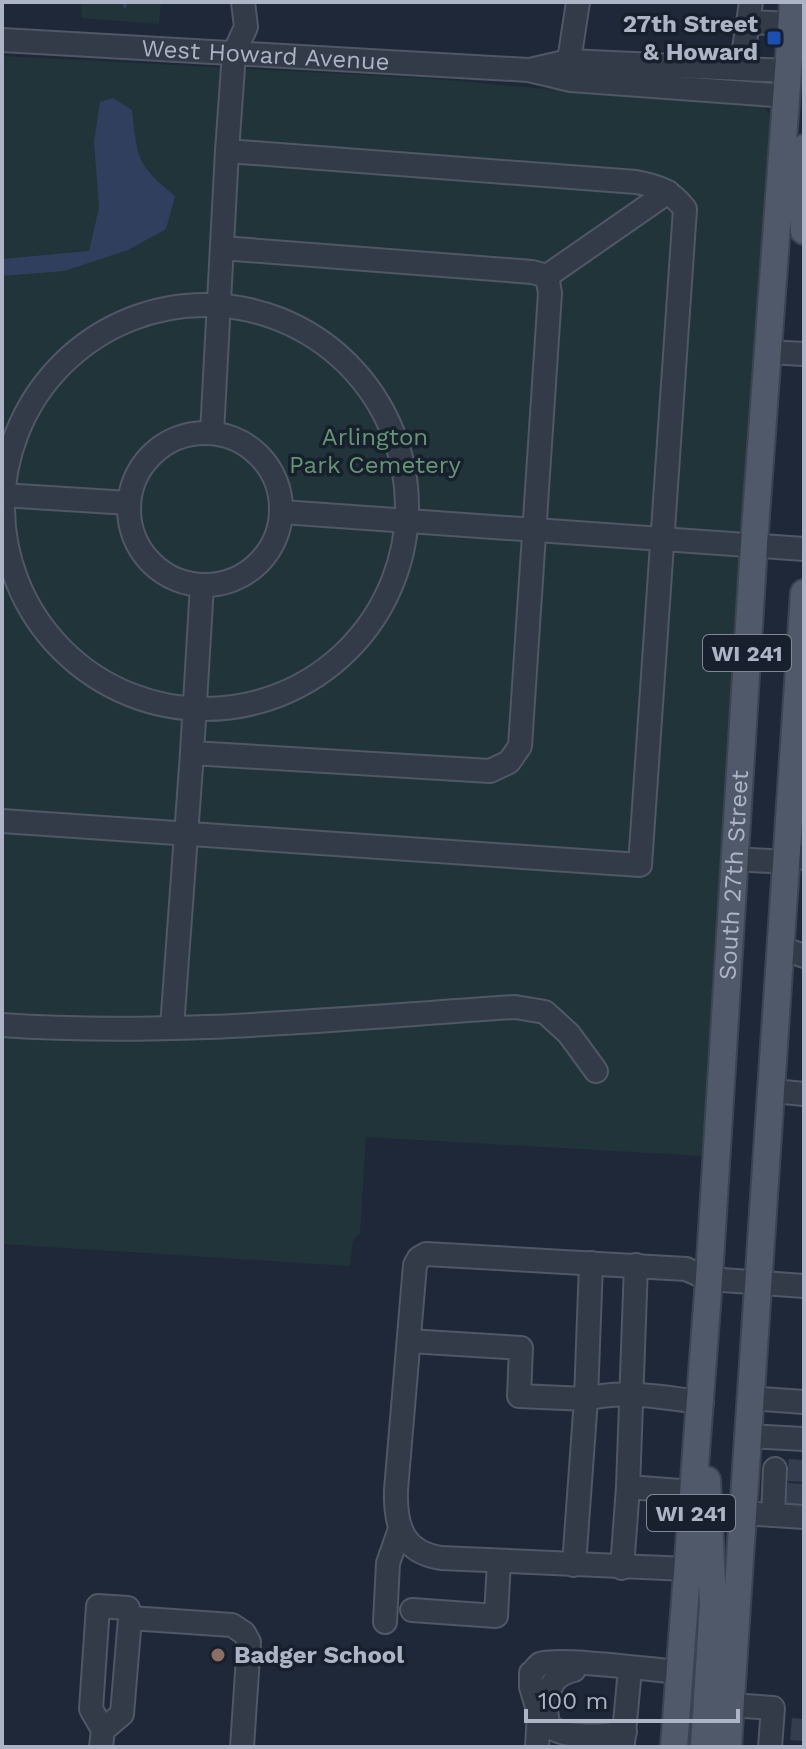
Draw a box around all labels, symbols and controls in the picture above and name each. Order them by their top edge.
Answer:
place label: 27th Street & Howard [623,10,759,66]
marker: 27th Street & Howard [765,29,783,47]
street label: West Howard Avenue [141,34,390,76]
park label: Arlington Park Cemetery [289,423,462,479]
road number: WI 241 [703,635,791,671]
street label: South 27th Street [713,769,754,981]
road number: WI 241 [647,1495,735,1531]
place label: Badger School [234,1641,404,1669]
marker: Badger School [209,1646,227,1664]
scale bar [526,1673,738,1723]
text: 100 m [538,1687,608,1715]

